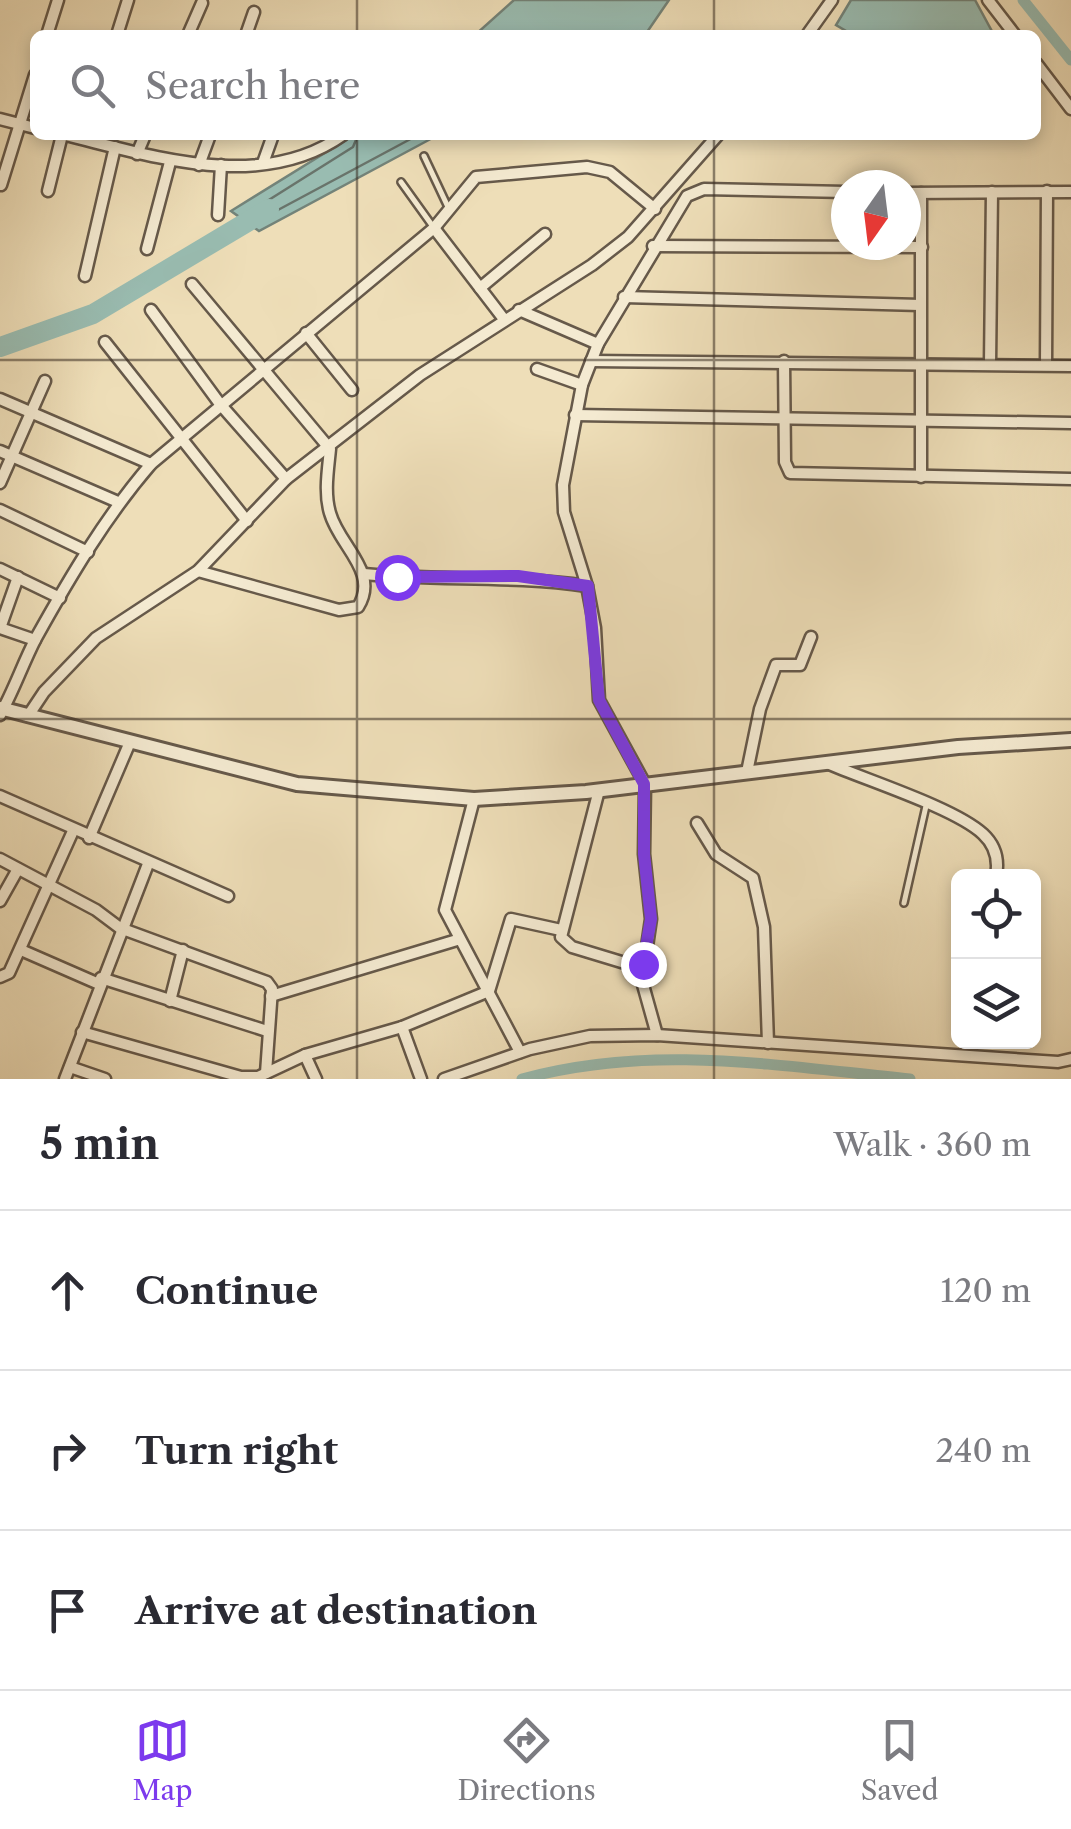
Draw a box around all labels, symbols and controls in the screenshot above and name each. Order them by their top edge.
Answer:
search box [30,30,1041,140]
icon: search [65,58,120,113]
text: Search here [145,62,360,109]
north arrow [831,170,921,260]
route start [375,555,421,601]
map controls [951,869,1041,1049]
button: locate [951,869,1041,959]
route end [621,942,667,988]
button: layers [951,959,1041,1049]
text: 5 min [40,1118,159,1170]
text: Walk · 360 m [834,1125,1031,1164]
icon: ahead [40,1263,95,1318]
text: Continue [135,1267,318,1314]
text: 120 m [941,1271,1031,1310]
icon: right [40,1423,95,1478]
text: Turn right [135,1427,338,1474]
text: 240 m [935,1431,1031,1470]
icon: arrive [40,1583,95,1638]
text: Arrive at destination [135,1587,538,1634]
tab: Map [132,1713,193,1807]
tab: Directions [457,1713,596,1807]
tab: Saved [861,1713,939,1807]

